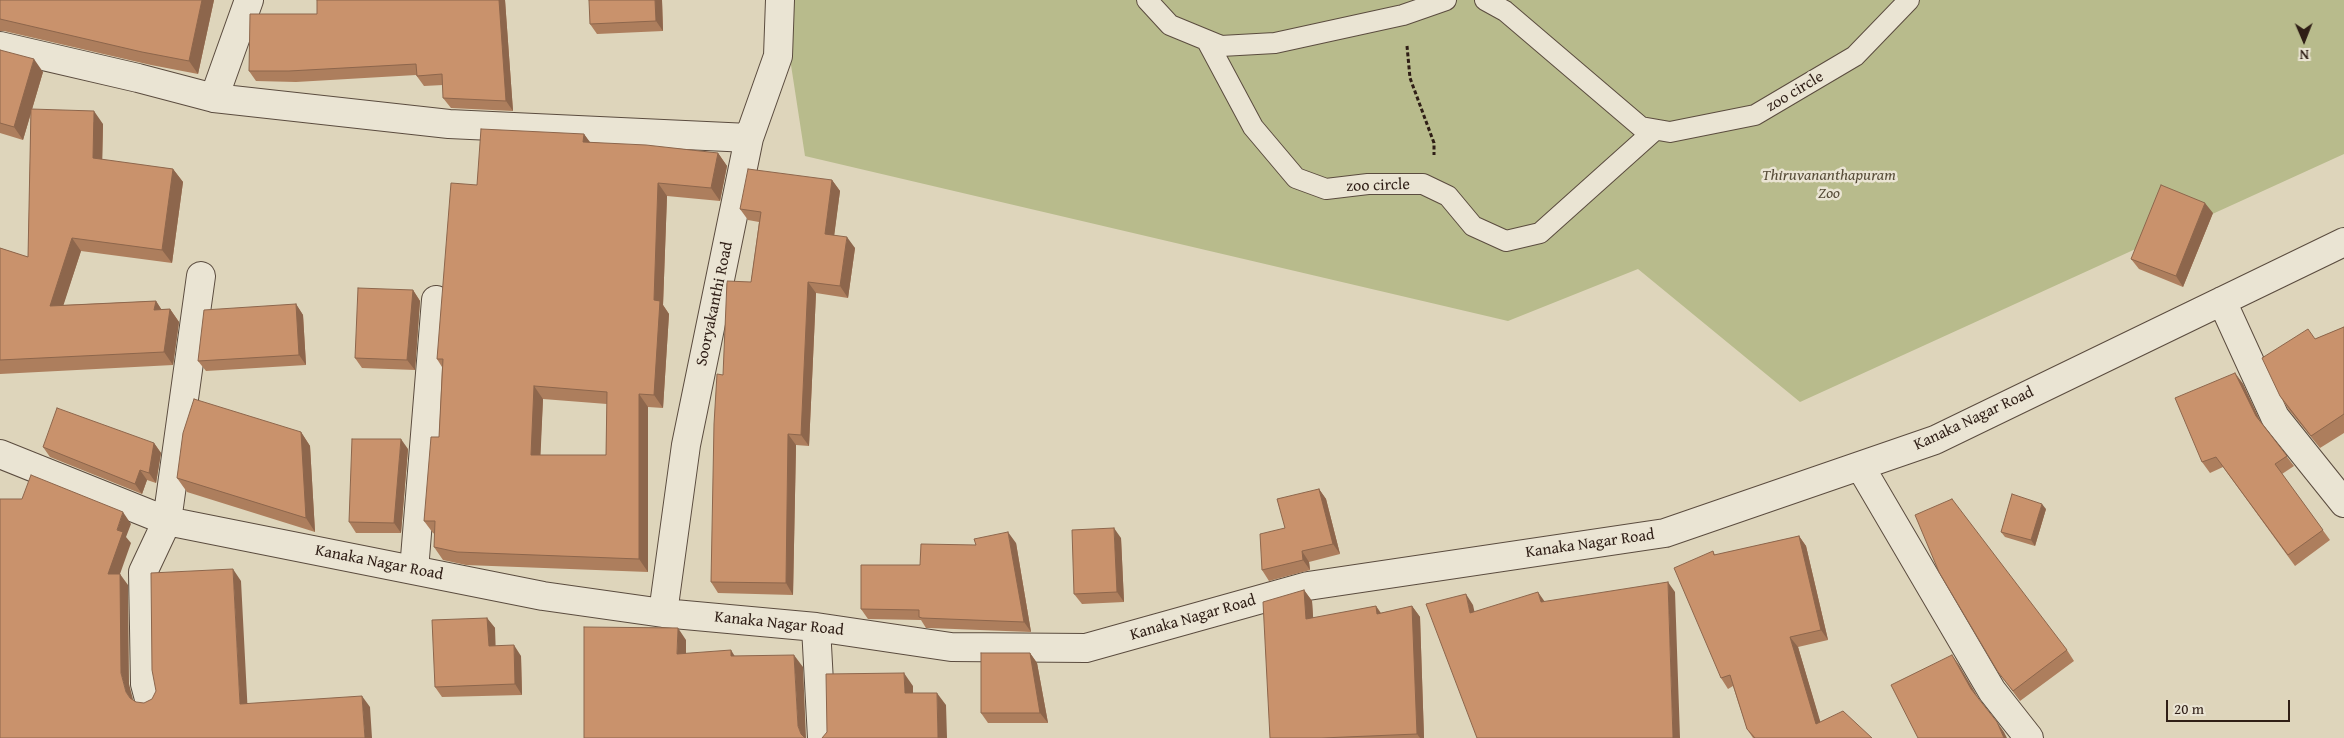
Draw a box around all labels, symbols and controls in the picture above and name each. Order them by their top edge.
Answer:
north arrow [2279,15,2329,65]
text: N [2299,45,2309,65]
street label: zoo circle [1763,67,1827,117]
park label: Thiruvananthapuram Zoo [1762,166,1896,204]
street label: zoo circle [1346,175,1410,197]
street label: Sooryakanthi Road [692,240,738,368]
street label: Kanaka Nagar Road [1911,383,2037,455]
street label: Kanaka Nagar Road [1524,525,1656,563]
street label: Kanaka Nagar Road [313,541,445,585]
street label: Kanaka Nagar Road [1128,591,1258,645]
street label: Kanaka Nagar Road [713,608,845,640]
scale bar [2169,690,2293,722]
text: 20 m [2174,698,2204,719]

